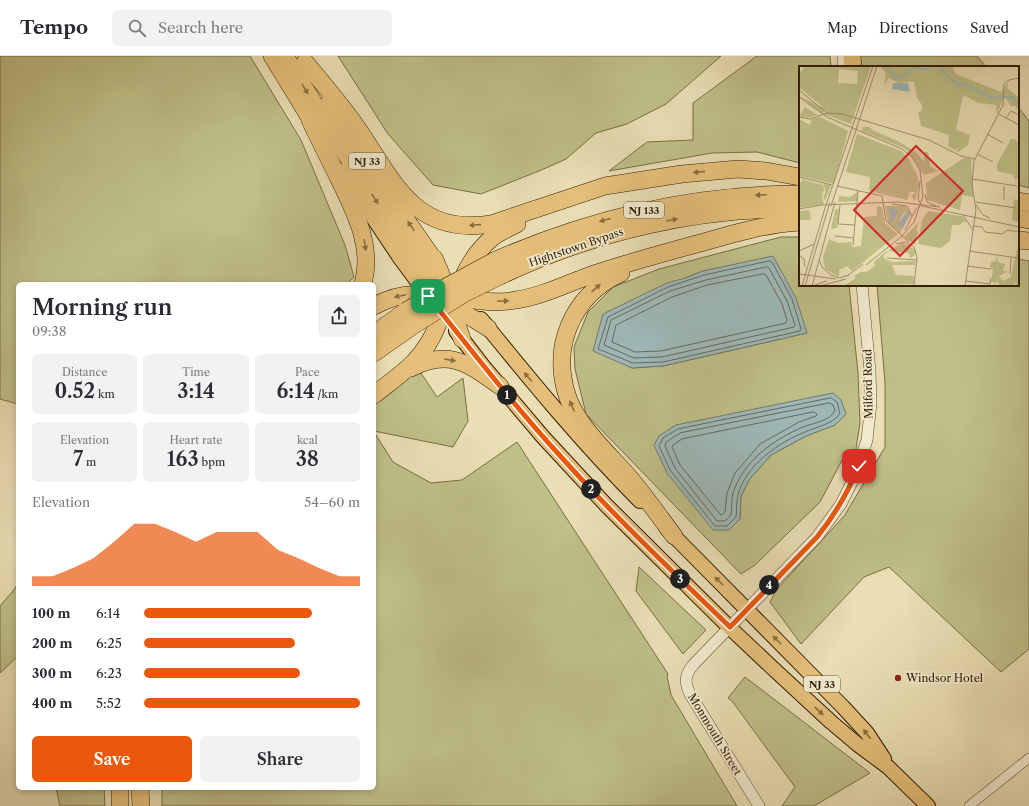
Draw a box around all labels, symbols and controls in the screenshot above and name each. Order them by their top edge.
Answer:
search box [112,10,392,46]
text: Tempo [20,16,88,39]
icon: search [126,17,148,39]
text: Search here [158,18,243,37]
text: Map [827,19,857,37]
text: Directions [879,19,948,37]
text: Saved [970,19,1009,37]
inset map [799,66,1019,286]
one-way arrow [302,83,309,95]
road number: NJ 33 [349,153,385,169]
one-way arrow [693,168,705,175]
one-way arrow [755,191,767,198]
one-way arrow [371,194,379,204]
road number: NJ 133 [624,202,664,218]
one-way arrow [599,217,611,223]
one-way arrow [666,217,679,223]
one-way arrow [407,220,415,231]
one-way arrow [469,222,482,229]
street label: Hightstown Bypass [527,224,625,270]
one-way arrow [362,239,368,251]
pin [411,279,445,313]
one-way arrow [591,284,602,293]
icon: arrive [417,285,439,307]
one-way arrow [394,293,406,299]
text: Morning run [32,294,172,321]
button: share [318,295,360,337]
one-way arrow [497,298,509,305]
text: 09:38 [32,323,66,339]
street label: Milford Road [860,349,876,419]
one-way arrow [444,357,456,363]
text: Distance [62,365,107,379]
text: Time [182,365,210,379]
text: Pace [295,365,320,379]
one-way arrow [524,372,533,383]
text: 0.52 [55,379,95,403]
text: 3:14 [177,379,215,403]
text: 6:14 [276,379,315,403]
pin: 1 [497,385,517,405]
text: km [95,387,115,401]
text: /km [315,387,338,401]
text: 1 [505,388,509,402]
one-way arrow [569,401,575,412]
text: Elevation [60,433,109,447]
text: Heart rate [169,433,223,447]
text: kcal [297,433,318,447]
text: 7 [73,447,83,471]
text: 163 [167,447,199,471]
text: 38 [296,447,319,471]
pin [842,449,876,483]
text: m [83,455,96,469]
text: bpm [199,455,225,469]
icon: check [848,455,870,477]
pin: 2 [581,479,601,499]
text: 2 [588,482,594,496]
text: Elevation [32,494,90,510]
text: 54–60 m [304,494,360,510]
pin: 3 [670,569,690,589]
text: 3 [677,572,683,586]
pin: 4 [759,575,779,595]
one-way arrow [714,577,724,586]
text: 4 [766,578,772,592]
text: 100 m [32,605,71,621]
text: 6:14 [96,605,120,621]
text: 200 m [32,635,72,651]
text: 6:25 [96,635,122,651]
one-way arrow [772,635,782,645]
text: 300 m [32,665,72,681]
text: 6:23 [96,665,122,681]
place label: Windsor Hotel [905,671,984,685]
marker: Windsor Hotel [893,673,903,683]
road number: NJ 33 [804,676,840,692]
street label: Monmouth Street [685,690,745,778]
text: 400 m [32,695,72,711]
text: 5:52 [96,695,121,711]
one-way arrow [814,706,824,716]
one-way arrow [863,728,871,739]
button: Save [32,736,192,782]
button: Share [200,736,360,782]

